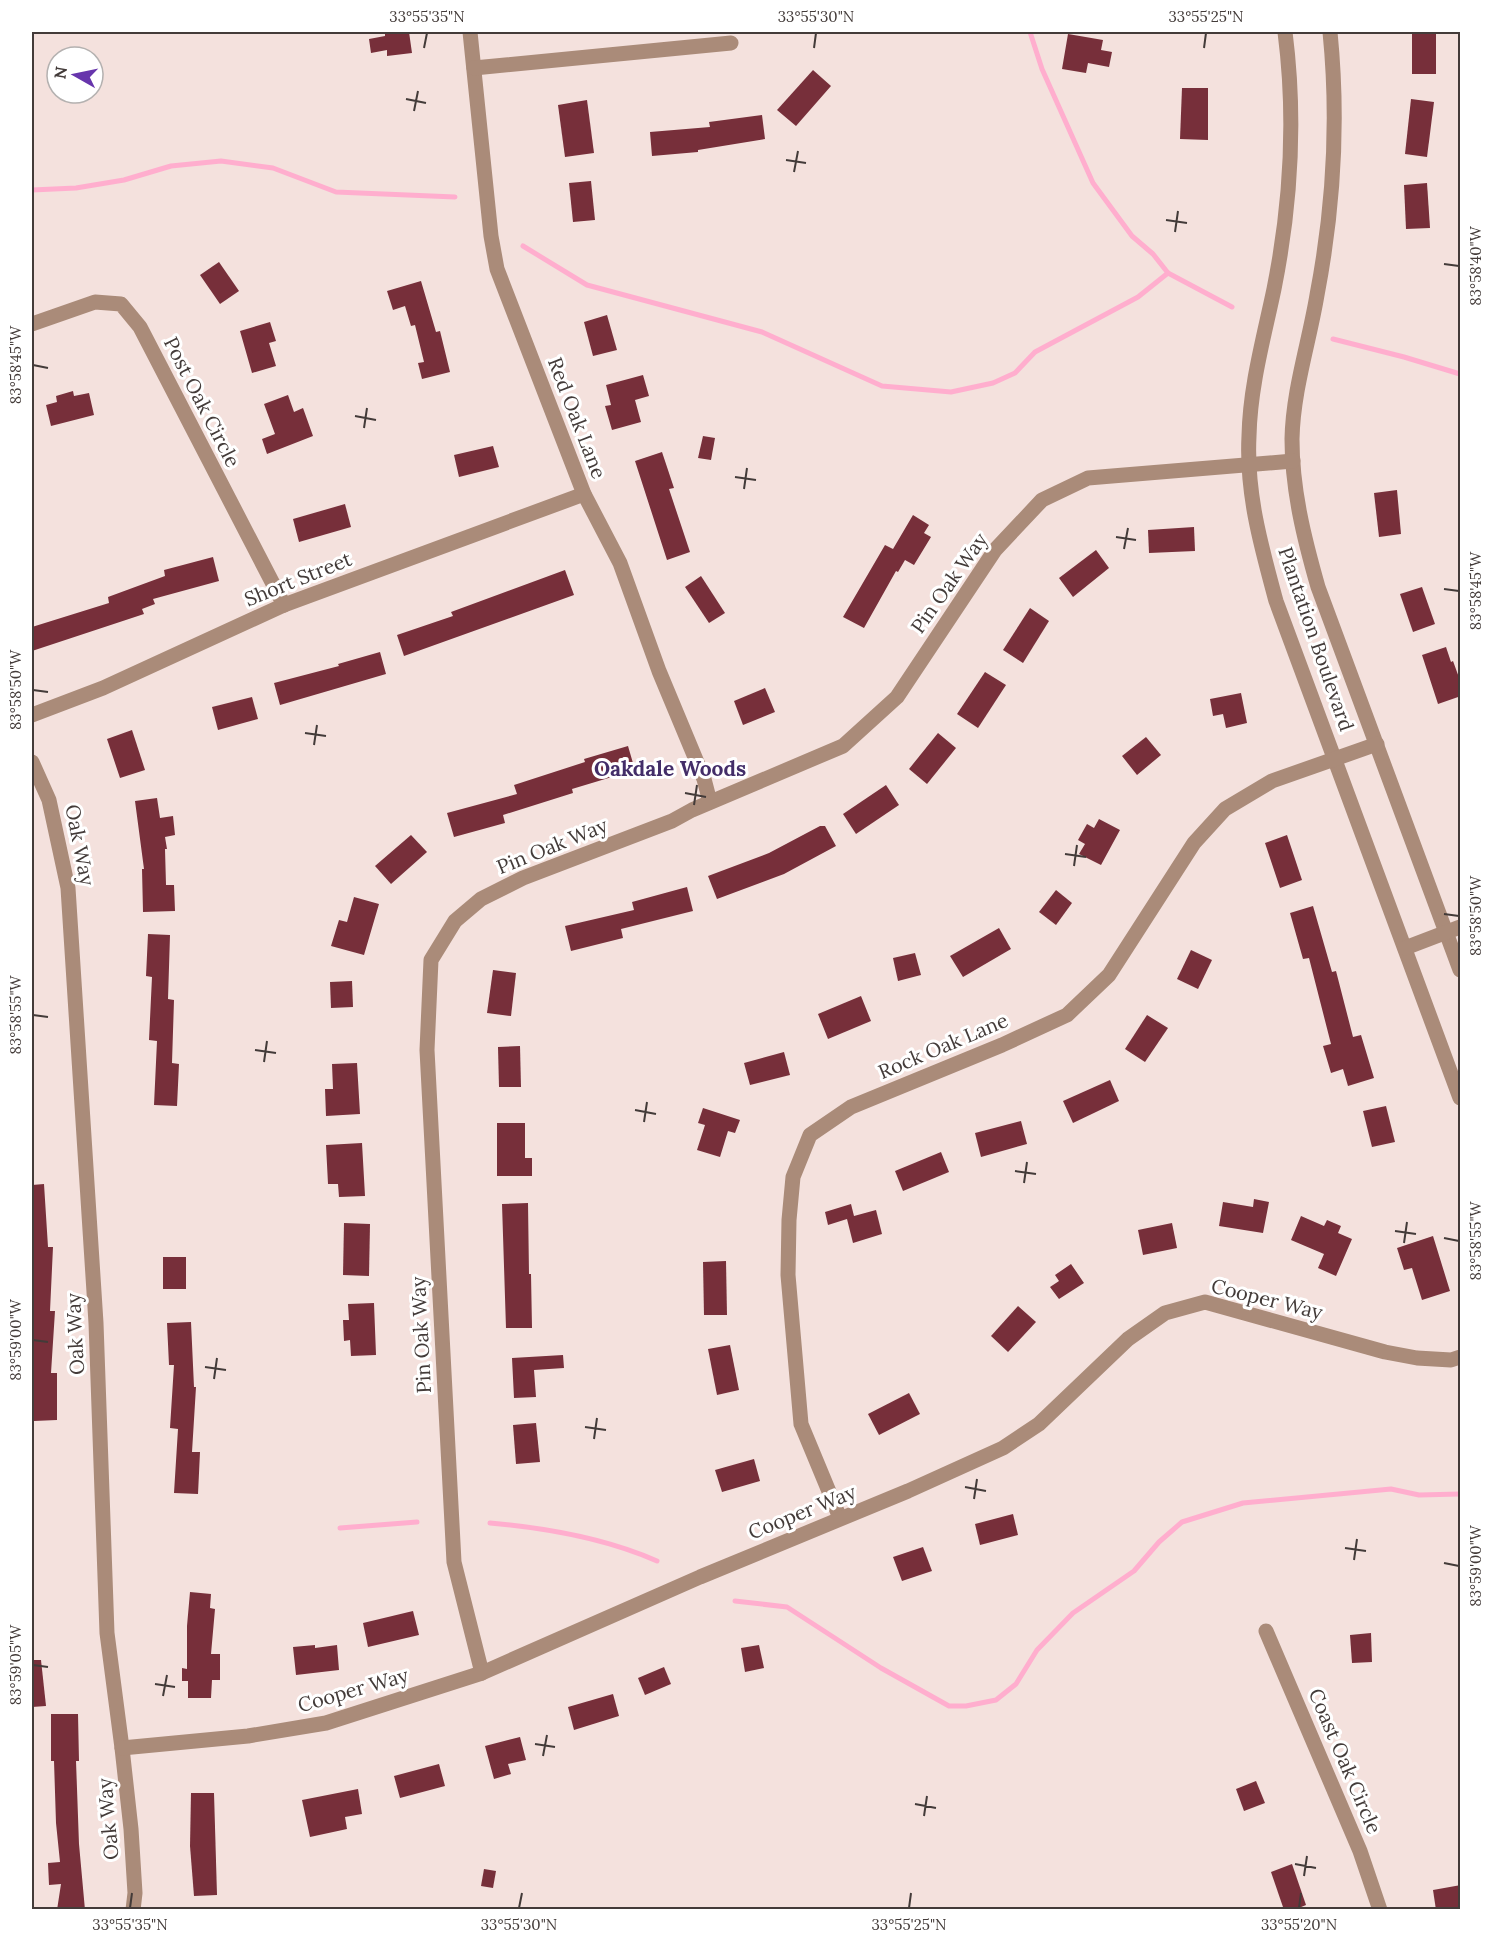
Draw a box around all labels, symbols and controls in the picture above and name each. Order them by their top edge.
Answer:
text: 33°55'35"N [389,7,465,26]
text: 33°55'30"N [778,7,854,26]
text: 33°55'25"N [1168,7,1244,26]
north arrow [45,45,105,105]
text: N [49,65,71,80]
text: 83°58'40"W [1466,225,1485,306]
text: 83°58'45"W [6,325,25,404]
street label: Post Oak Circle [159,332,246,471]
street label: Red Oak Lane [543,354,612,482]
street label: Pin Oak Way [905,527,993,638]
street label: Plantation Boulevard [1273,543,1360,734]
street label: Short Street [240,546,355,611]
text: 83°58'45"W [1466,551,1485,630]
text: 83°58'50"W [6,649,25,730]
district label: Oakdale Woods [594,755,746,782]
street label: Oak Way [60,802,101,888]
street label: Pin Oak Way [493,812,611,879]
text: 83°58'50"W [1466,875,1485,956]
text: 83°58'55"W [6,974,25,1055]
street label: Rock Oak Lane [874,1007,1011,1084]
text: 83°58'55"W [1466,1200,1485,1281]
street label: Cooper Way [1209,1273,1326,1325]
street label: Pin Oak Way [405,1275,436,1394]
street label: Oak Way [60,1292,89,1376]
text: 83°59'00"W [6,1298,25,1381]
street label: Cooper Way [744,1478,860,1544]
text: 83°59'00"W [1466,1524,1485,1607]
text: 83°59'05"W [6,1624,25,1705]
street label: Cooper Way [295,1662,411,1717]
street label: Coast Oak Circle [1304,1684,1387,1837]
street label: Oak Way [91,1777,124,1861]
text: 33°55'35"N [92,1915,168,1934]
text: 33°55'30"N [481,1915,557,1934]
text: 33°55'25"N [871,1915,947,1934]
text: 33°55'20"N [1261,1915,1337,1934]

